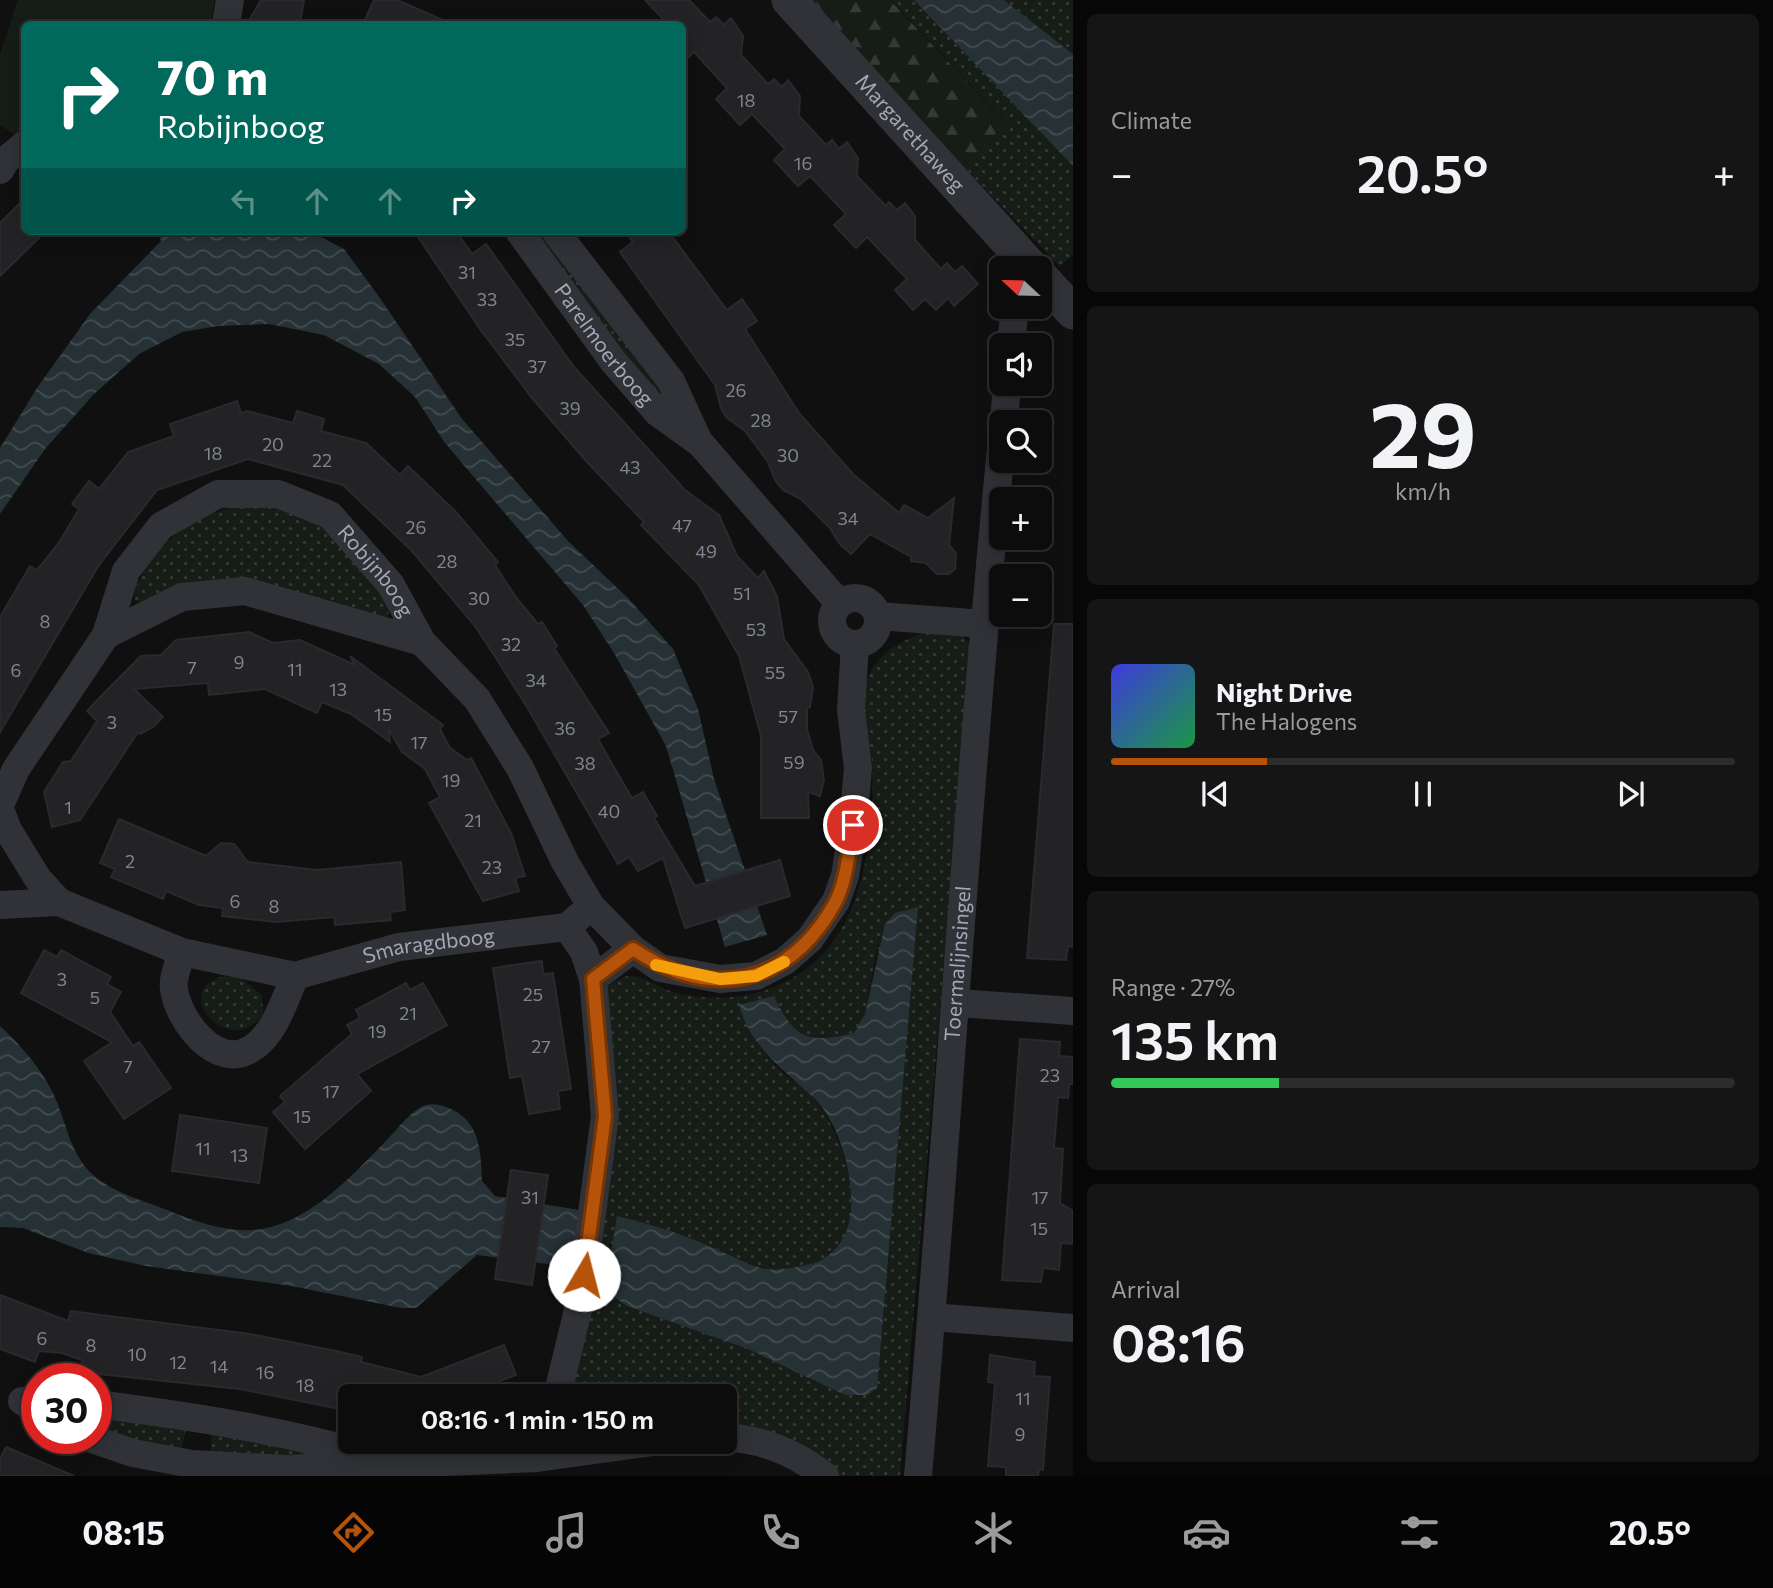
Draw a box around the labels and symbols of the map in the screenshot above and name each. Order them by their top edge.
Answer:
street label: Margarethaweg [851,68,971,197]
house number: 18 [737,89,755,111]
house number: 16 [794,152,812,174]
north arrow [989,256,1052,318]
house number: 31 [458,261,476,283]
street label: Parelmoerboog [550,278,660,410]
house number: 33 [477,288,497,310]
house number: 35 [505,328,525,350]
house number: 37 [527,355,547,377]
house number: 26 [726,379,746,401]
house number: 39 [559,397,581,419]
house number: 28 [751,409,772,431]
house number: 20 [262,433,284,455]
house number: 18 [204,442,222,464]
house number: 30 [777,444,799,466]
house number: 22 [312,449,332,471]
house number: 43 [619,456,641,478]
house number: 34 [837,507,859,529]
house number: 47 [672,514,692,536]
house number: 26 [406,516,426,538]
street label: Robijnboog [333,519,420,621]
house number: 49 [695,540,717,562]
house number: 28 [437,550,458,572]
house number: 51 [733,582,751,604]
house number: 30 [468,587,490,609]
house number: 8 [40,610,51,632]
house number: 53 [746,618,766,640]
house number: 32 [501,633,521,655]
house number: 9 [234,651,244,673]
house number: 7 [187,656,197,678]
house number: 11 [287,658,303,680]
house number: 6 [11,659,21,681]
house number: 55 [765,661,785,683]
house number: 34 [525,669,547,691]
house number: 13 [329,678,347,700]
house number: 15 [374,703,392,725]
house number: 57 [778,705,798,727]
house number: 3 [107,711,117,733]
house number: 36 [554,717,576,739]
house number: 17 [410,731,428,753]
house number: 59 [783,751,805,773]
house number: 38 [574,752,596,774]
house number: 19 [442,769,460,791]
pin [823,795,883,855]
house number: 1 [64,796,72,818]
house number: 40 [598,800,620,822]
house number: 21 [464,809,482,831]
house number: 2 [125,850,135,872]
house number: 23 [482,856,502,878]
street label: Toermalijnsingel [938,885,975,1042]
house number: 6 [230,890,240,912]
house number: 8 [269,895,280,917]
street label: Smaragdboog [360,922,496,968]
house number: 3 [57,968,67,990]
house number: 25 [523,983,543,1005]
house number: 5 [90,986,100,1008]
house number: 21 [399,1002,417,1024]
house number: 19 [368,1020,386,1042]
house number: 27 [531,1035,551,1057]
house number: 7 [123,1055,133,1077]
house number: 23 [1040,1064,1060,1086]
house number: 17 [322,1080,340,1102]
house number: 15 [293,1105,311,1127]
house number: 11 [195,1137,211,1159]
house number: 13 [230,1144,248,1166]
house number: 31 [521,1186,539,1208]
house number: 17 [1031,1186,1049,1208]
house number: 15 [1030,1217,1048,1239]
position arrow [547,1238,621,1312]
house number: 6 [37,1327,47,1349]
house number: 8 [86,1334,97,1356]
house number: 10 [127,1343,147,1365]
house number: 12 [169,1351,187,1373]
house number: 14 [210,1355,228,1377]
house number: 16 [256,1361,274,1383]
speed limit sign: 30 [21,1363,112,1454]
house number: 18 [296,1374,314,1396]
house number: 11 [1015,1387,1031,1409]
house number: 9 [1015,1423,1025,1445]

